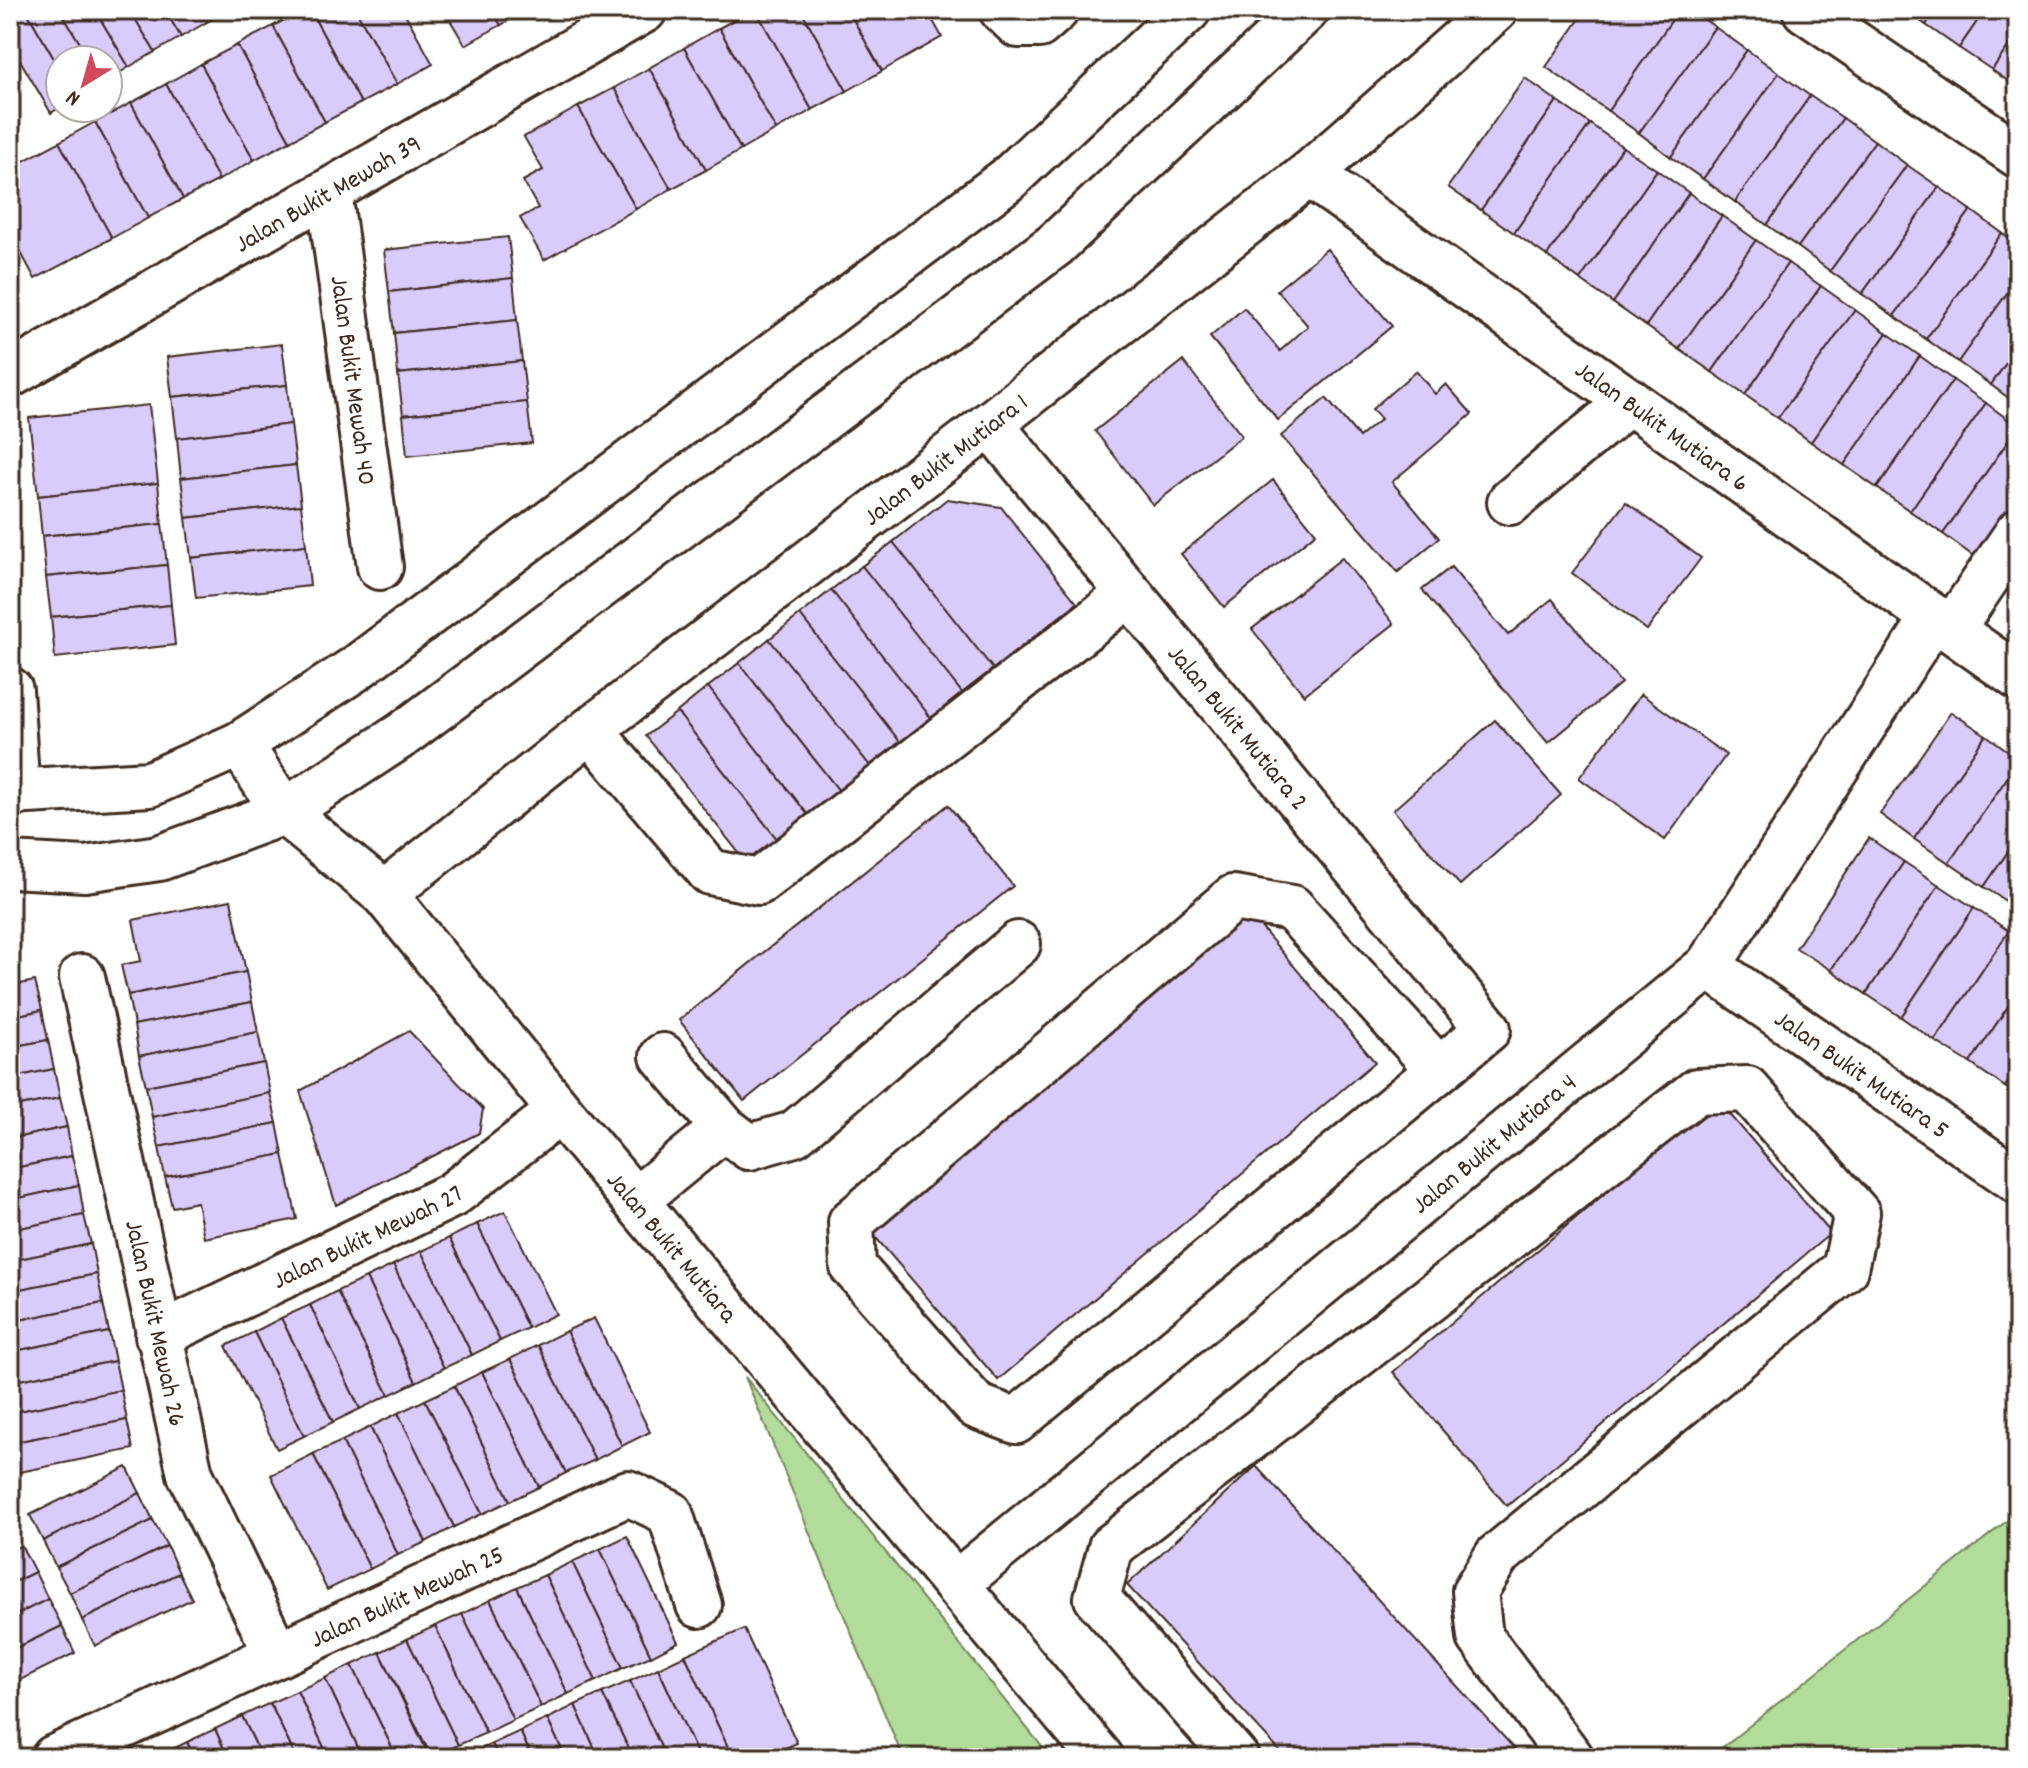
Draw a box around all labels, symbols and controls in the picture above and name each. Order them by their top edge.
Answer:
north arrow [44,44,124,124]
text: N [60,81,88,113]
street label: Jalan Bukit Mewah 39 [229,127,429,264]
street label: Jalan Bukit Mewah 40 [319,274,384,488]
street label: Jalan Bukit Mutiara 6 [1566,353,1756,503]
street label: Jalan Bukit Mutiara 1 [857,386,1037,537]
street label: Jalan Bukit Mutiara 2 [1157,638,1316,820]
street label: Jalan Bukit Mutiara 5 [1765,1002,1955,1150]
street label: Jalan Bukit Mutiara 4 [1405,1066,1586,1224]
street label: Jalan Bukit Mutiara [596,1165,745,1333]
street label: Jalan Bukit Mewah 27 [267,1177,473,1300]
street label: Jalan Bukit Mewah 26 [113,1217,194,1430]
street label: Jalan Bukit Mewah 25 [305,1538,511,1659]

